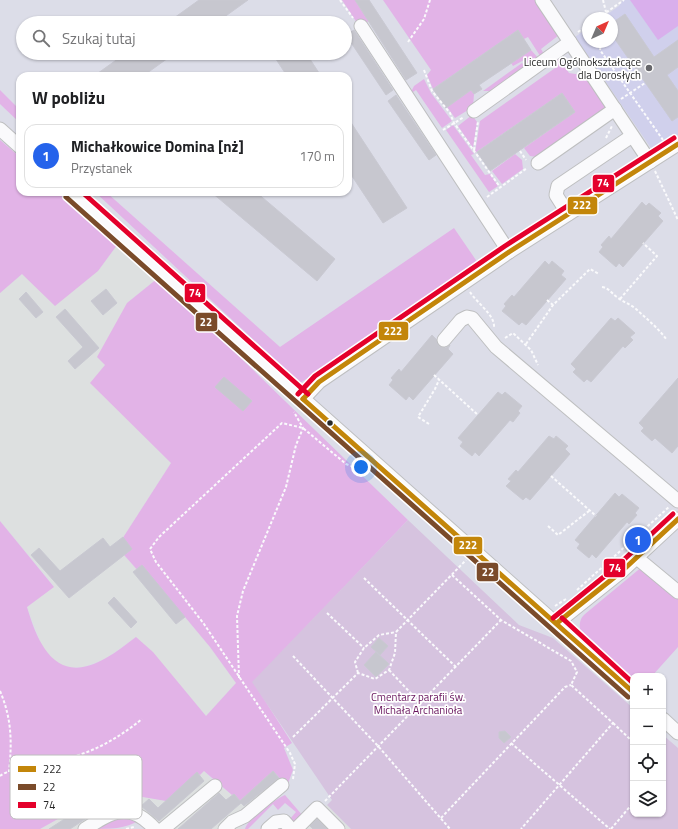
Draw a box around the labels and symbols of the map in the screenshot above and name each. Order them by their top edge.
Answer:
north arrow [582,12,618,48]
place label: Liceum Ogólnokształcące dla Dorosłych [524,54,641,83]
marker: Liceum Ogólnokształcące dla Dorosłych [644,63,654,73]
line badge: 74 [592,174,615,193]
text: 74 [597,175,609,191]
line badge: 222 [567,196,598,215]
text: 222 [573,197,591,213]
line badge: 74 [184,283,206,303]
text: 74 [189,285,201,301]
line badge: 22 [195,312,218,332]
text: 22 [200,314,212,330]
line badge: 222 [378,321,409,341]
text: 222 [384,323,402,339]
unlabelled marker [325,418,335,428]
your location [351,457,371,477]
pin: 1 [625,525,651,555]
line badge: 222 [453,536,483,555]
text: 222 [459,537,477,553]
line badge: 74 [603,558,626,578]
text: 74 [609,560,621,576]
line badge: 22 [476,562,499,582]
text: 22 [482,564,494,580]
park label: Cmentarz parafii św. Michała Archanioła [371,689,465,718]
legend [10,755,142,819]
text: 222 [43,761,61,777]
text: 22 [43,779,55,795]
text: 74 [43,797,55,813]

